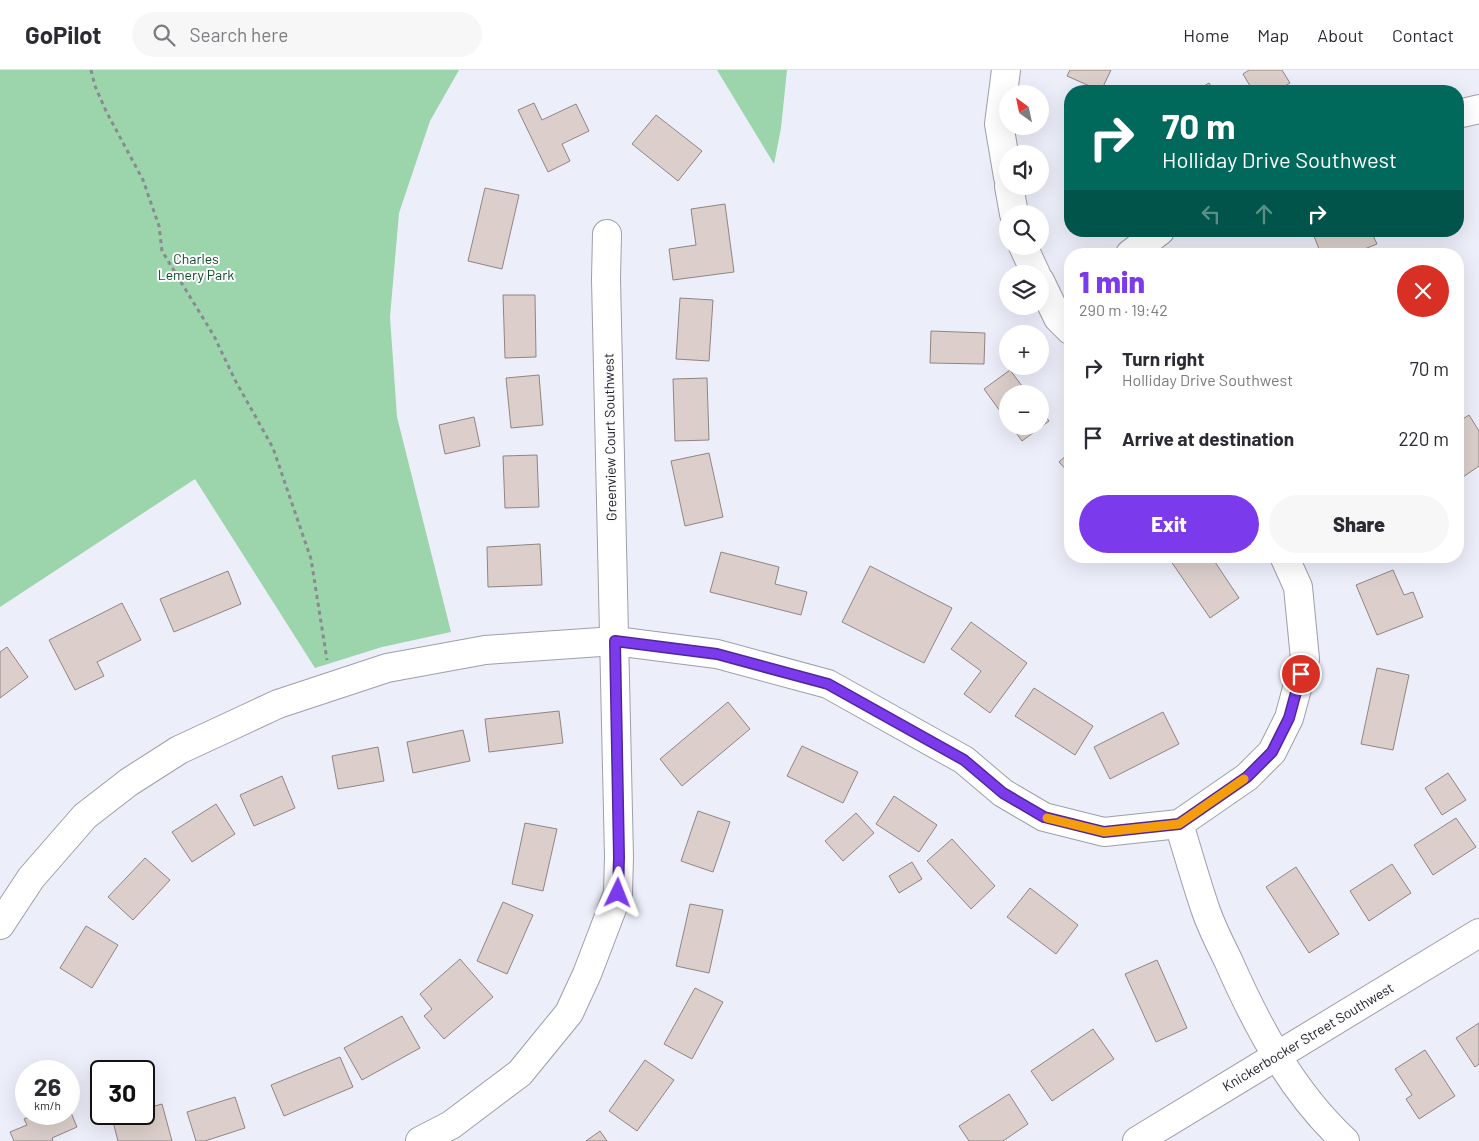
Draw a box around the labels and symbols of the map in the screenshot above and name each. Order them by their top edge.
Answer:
north arrow [999,85,1049,135]
park label: Charles Lemery Park [158,250,234,283]
street label: Greenview Court Southwest [600,353,619,521]
pin [1280,653,1322,695]
position arrow [591,866,643,918]
street label: Knickerbocker Street Southwest [1219,979,1396,1095]
speed limit sign: 30 [90,1060,155,1125]

